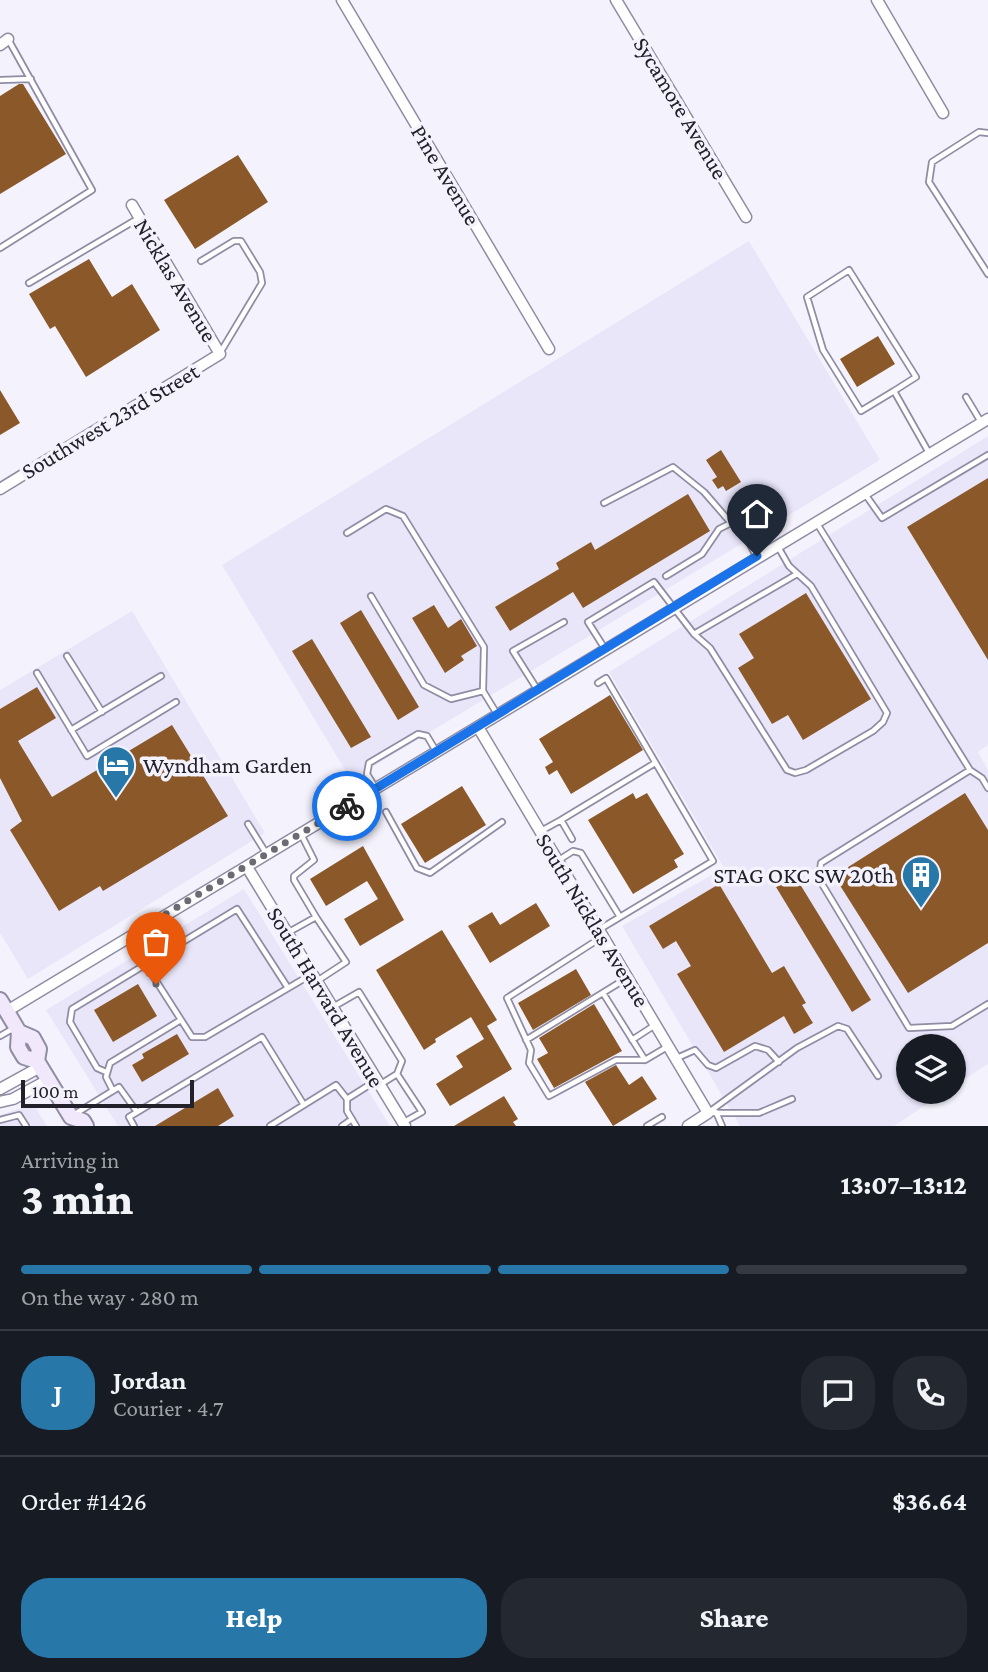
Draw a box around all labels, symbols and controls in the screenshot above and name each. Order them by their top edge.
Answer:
street label: Sycamore Avenue [628,32,734,184]
street label: Pine Avenue [406,120,486,230]
street label: Nicklas Avenue [129,214,223,346]
street label: Southwest 23rd Street [17,358,204,484]
pin [727,484,787,556]
icon: home [738,495,776,533]
hotel icon: Wyndham Garden [95,744,137,799]
place label: Wyndham Garden [143,752,312,778]
courier [312,771,382,841]
icon: bike [328,787,366,825]
street label: South Nicklas Avenue [531,828,655,1012]
building icon: STAG OKC SW 20th [900,854,942,909]
place label: STAG OKC SW 20th [714,862,894,888]
street label: South Harvard Avenue [262,902,390,1092]
pin [126,912,186,984]
icon: bag [137,923,175,961]
map controls [896,1034,966,1104]
button: layers [896,1034,966,1104]
scale bar [21,1077,194,1109]
text: 100 m [32,1081,79,1102]
text: Arriving in [21,1147,119,1173]
text: 13:07–13:12 [841,1171,967,1200]
text: 3 min [21,1173,133,1224]
text: On the way · 280 m [21,1284,199,1310]
button: chat [801,1356,875,1430]
button: phone [893,1356,967,1430]
text: Jordan [113,1366,187,1395]
text: J [54,1379,62,1408]
text: Courier · 4.7 [113,1395,224,1421]
text: Order #1426 [21,1487,147,1516]
text: $36.64 [892,1487,967,1516]
button: Help [21,1578,487,1658]
button: Share [501,1578,967,1658]

